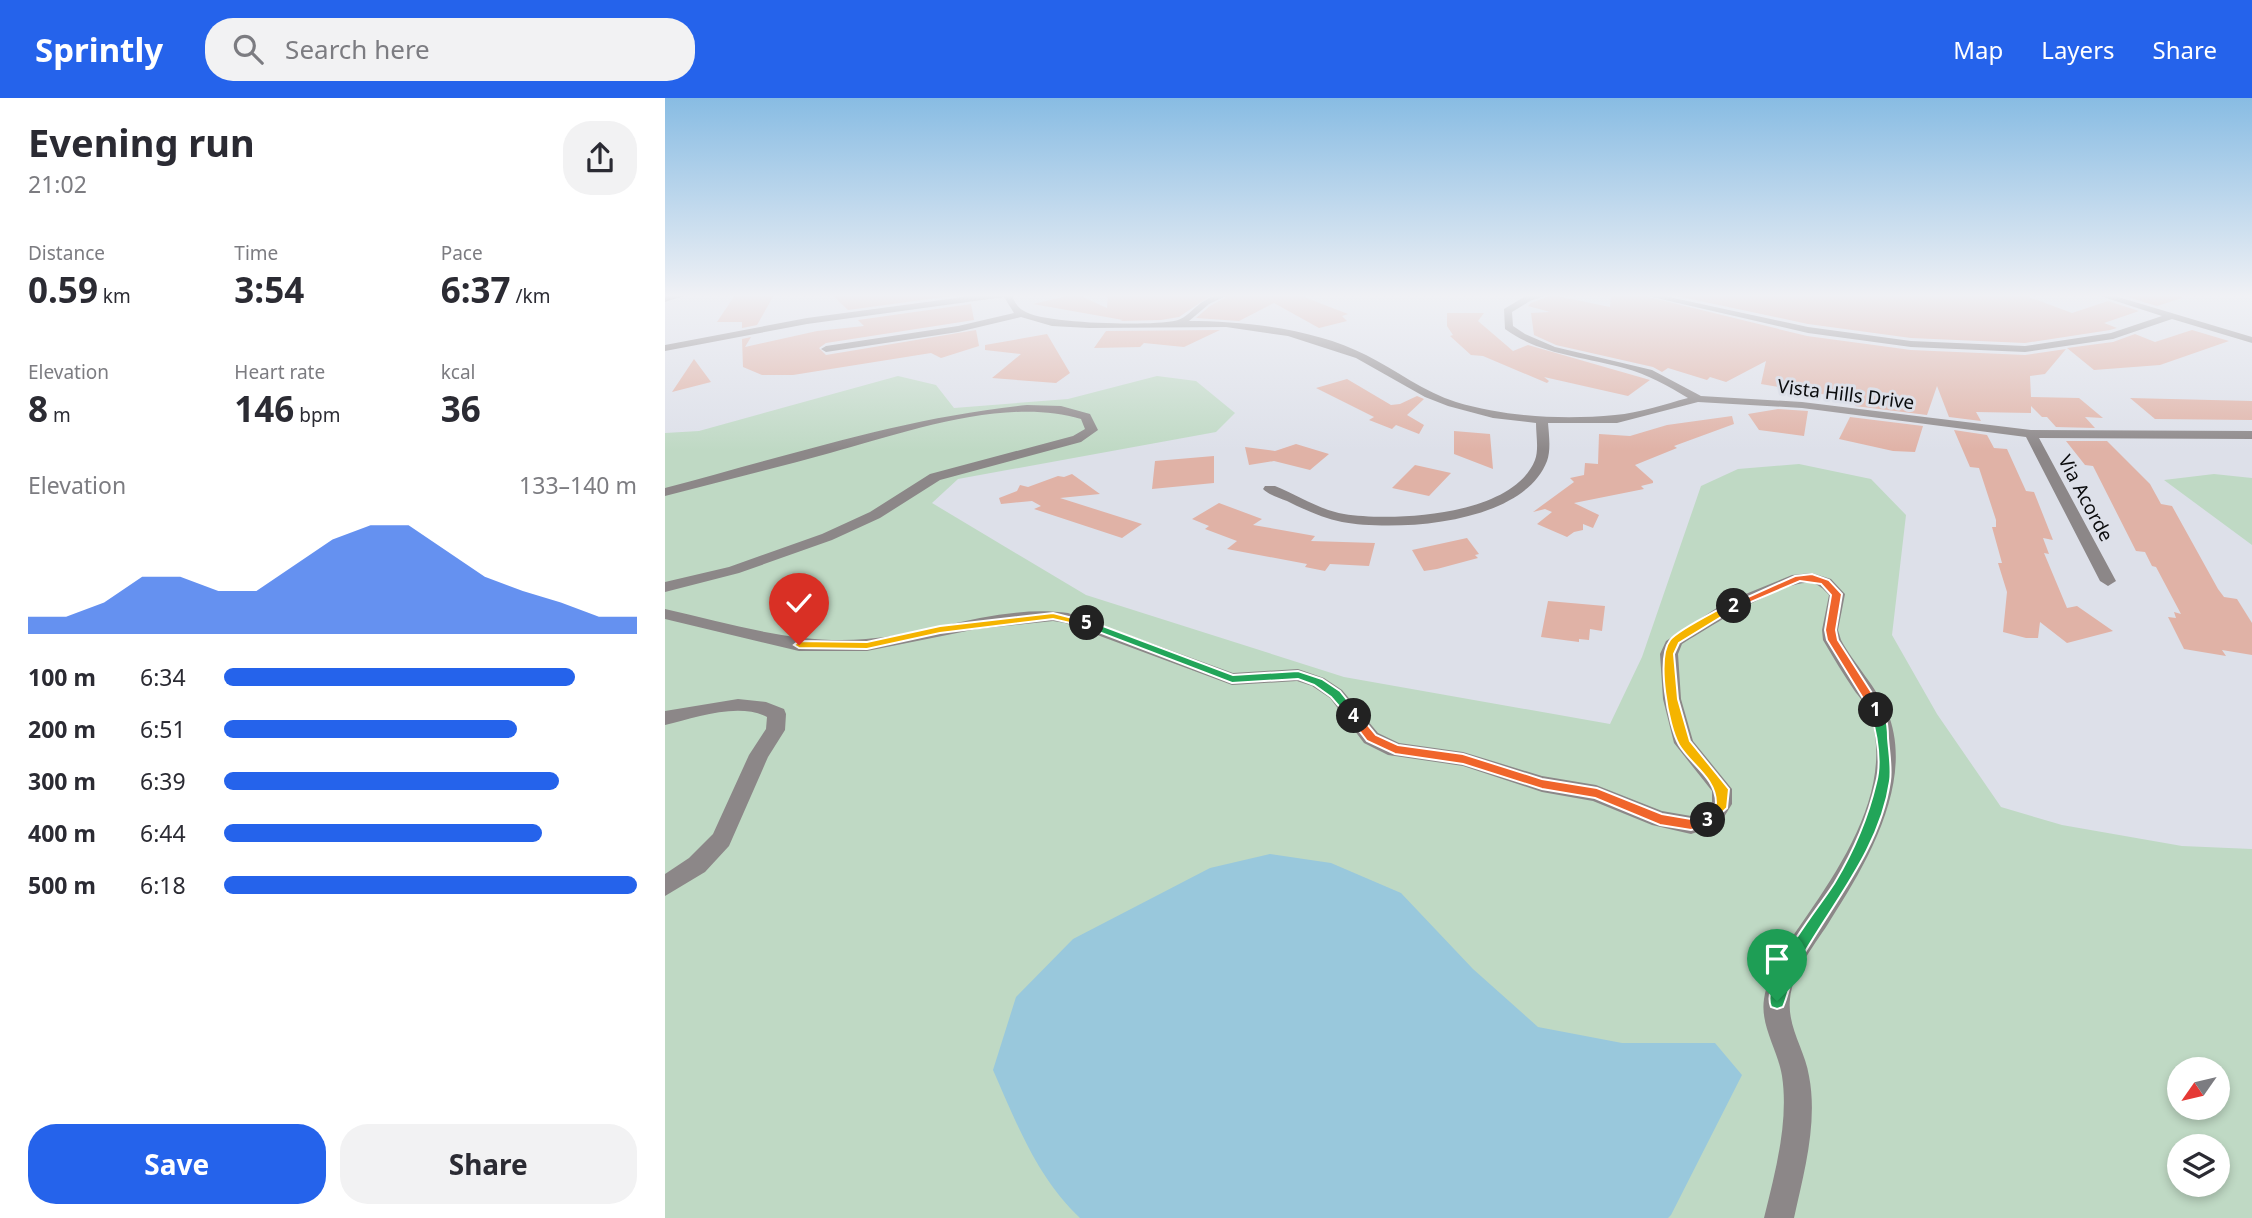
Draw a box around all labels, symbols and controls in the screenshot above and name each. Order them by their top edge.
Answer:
search box [205,18,695,81]
text: Sprintly [35,27,163,72]
icon: search [229,30,267,68]
text: Search here [285,31,430,67]
text: Map [1953,33,2003,66]
text: Layers [2041,33,2115,66]
text: Share [2153,33,2217,66]
text: Evening run [28,116,255,168]
button: share [563,121,637,195]
text: 21:02 [28,168,87,200]
text: Distance [28,240,105,266]
text: Time [234,240,278,266]
text: Pace [441,240,483,266]
text: 0.59 [28,266,98,313]
text: 3:54 [234,266,304,313]
text: 6:37 [441,266,511,313]
text: km [98,283,131,309]
text: /km [511,283,550,309]
text: Elevation [28,359,109,385]
text: Heart rate [234,359,325,385]
text: kcal [441,359,475,385]
street label: Vista Hills Drive [1776,373,1916,415]
text: 8 [28,385,48,432]
text: 146 [234,385,294,432]
text: 36 [441,385,481,432]
text: m [48,402,71,428]
text: bpm [294,402,340,428]
street label: Via Acorde [2052,450,2120,546]
text: Elevation [28,469,126,501]
text: 133–140 m [519,469,637,501]
pin [769,573,829,645]
icon: check [780,584,818,622]
pin: 2 [1717,588,1751,624]
text: 2 [1728,592,1739,618]
pin: 5 [1069,606,1105,640]
text: 5 [1081,609,1092,635]
text: 100 m [28,661,96,693]
text: 6:34 [140,661,186,693]
pin: 1 [1859,692,1893,728]
text: 1 [1870,696,1881,722]
pin: 4 [1337,698,1371,734]
text: 4 [1348,702,1359,728]
text: 200 m [28,713,96,745]
text: 6:51 [140,713,186,745]
text: 300 m [28,765,96,797]
text: 6:39 [140,765,186,797]
pin: 3 [1691,802,1725,838]
text: 3 [1702,806,1713,832]
text: 400 m [28,817,96,849]
text: 6:44 [140,817,186,849]
text: 500 m [28,869,96,901]
text: 6:18 [140,869,186,901]
pin [1747,929,1807,1001]
icon: arrive [1758,940,1796,978]
north arrow [2167,1057,2229,1120]
map controls [2167,1057,2230,1197]
button: Save [28,1124,326,1204]
button: Share [340,1124,637,1204]
button: layers [2167,1134,2230,1197]

